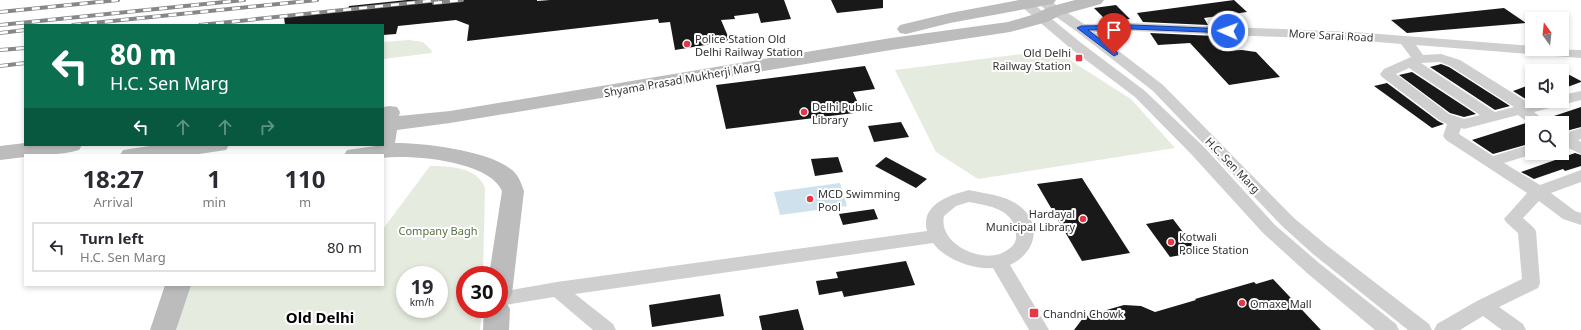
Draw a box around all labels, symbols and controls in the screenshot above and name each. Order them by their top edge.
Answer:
position arrow [1207,10,1249,52]
north arrow [1525,12,1569,56]
map controls [1525,12,1569,160]
pin [1097,13,1131,54]
icon: arrive [1103,19,1125,41]
street label: More Sarai Road [1288,25,1374,45]
place label: Police Station Old Delhi Railway Station [695,31,803,59]
text: 80 m [110,35,177,73]
marker: Police Station Old Delhi Railway Station [682,39,692,49]
icon: left [44,40,96,92]
place label: Old Delhi Railway Station [993,45,1071,73]
marker: Old Delhi Railway Station [1074,53,1084,63]
street label: Shyama Prasad Mukherji Marg [603,58,761,100]
button: sound [1525,64,1569,108]
text: H.C. Sen Marg [110,71,229,95]
place label: Delhi Public Library [812,99,873,127]
marker: Delhi Public Library [799,107,809,117]
icon: left [130,116,152,138]
icon: ahead [172,116,194,138]
icon: ahead [214,116,236,138]
icon: right [256,116,278,138]
button: search [1525,116,1569,160]
street label: H.C. Sen Marg [1202,134,1264,196]
text: 18:27 [82,162,144,195]
text: 1 [207,162,221,195]
text: 110 [284,162,326,195]
place label: MCD Swimming Pool [818,186,900,214]
text: Arrival [93,193,133,211]
text: min [202,193,226,211]
text: m [299,193,311,211]
marker: MCD Swimming Pool [805,194,815,204]
place label: Hardayal Municipal Library [986,206,1075,234]
marker: Hardayal Municipal Library [1078,214,1088,224]
park label: Company Bagh [399,223,477,238]
text: Turn left [80,228,144,248]
place label: Kotwali Police Station [1179,229,1249,257]
icon: left [46,236,68,258]
text: 80 m [327,237,362,257]
marker: Kotwali Police Station [1166,237,1176,247]
text: H.C. Sen Marg [80,248,166,266]
speed limit sign: 30 [456,266,508,318]
text: 19 [411,273,433,300]
text: km/h [410,295,434,309]
place label: Omaxe Mall [1250,296,1312,311]
marker: Omaxe Mall [1237,298,1247,308]
place label: Chandni Chowk [1043,306,1124,321]
district label: Old Delhi [286,307,354,327]
marker: Chandni Chowk [1028,307,1040,319]

